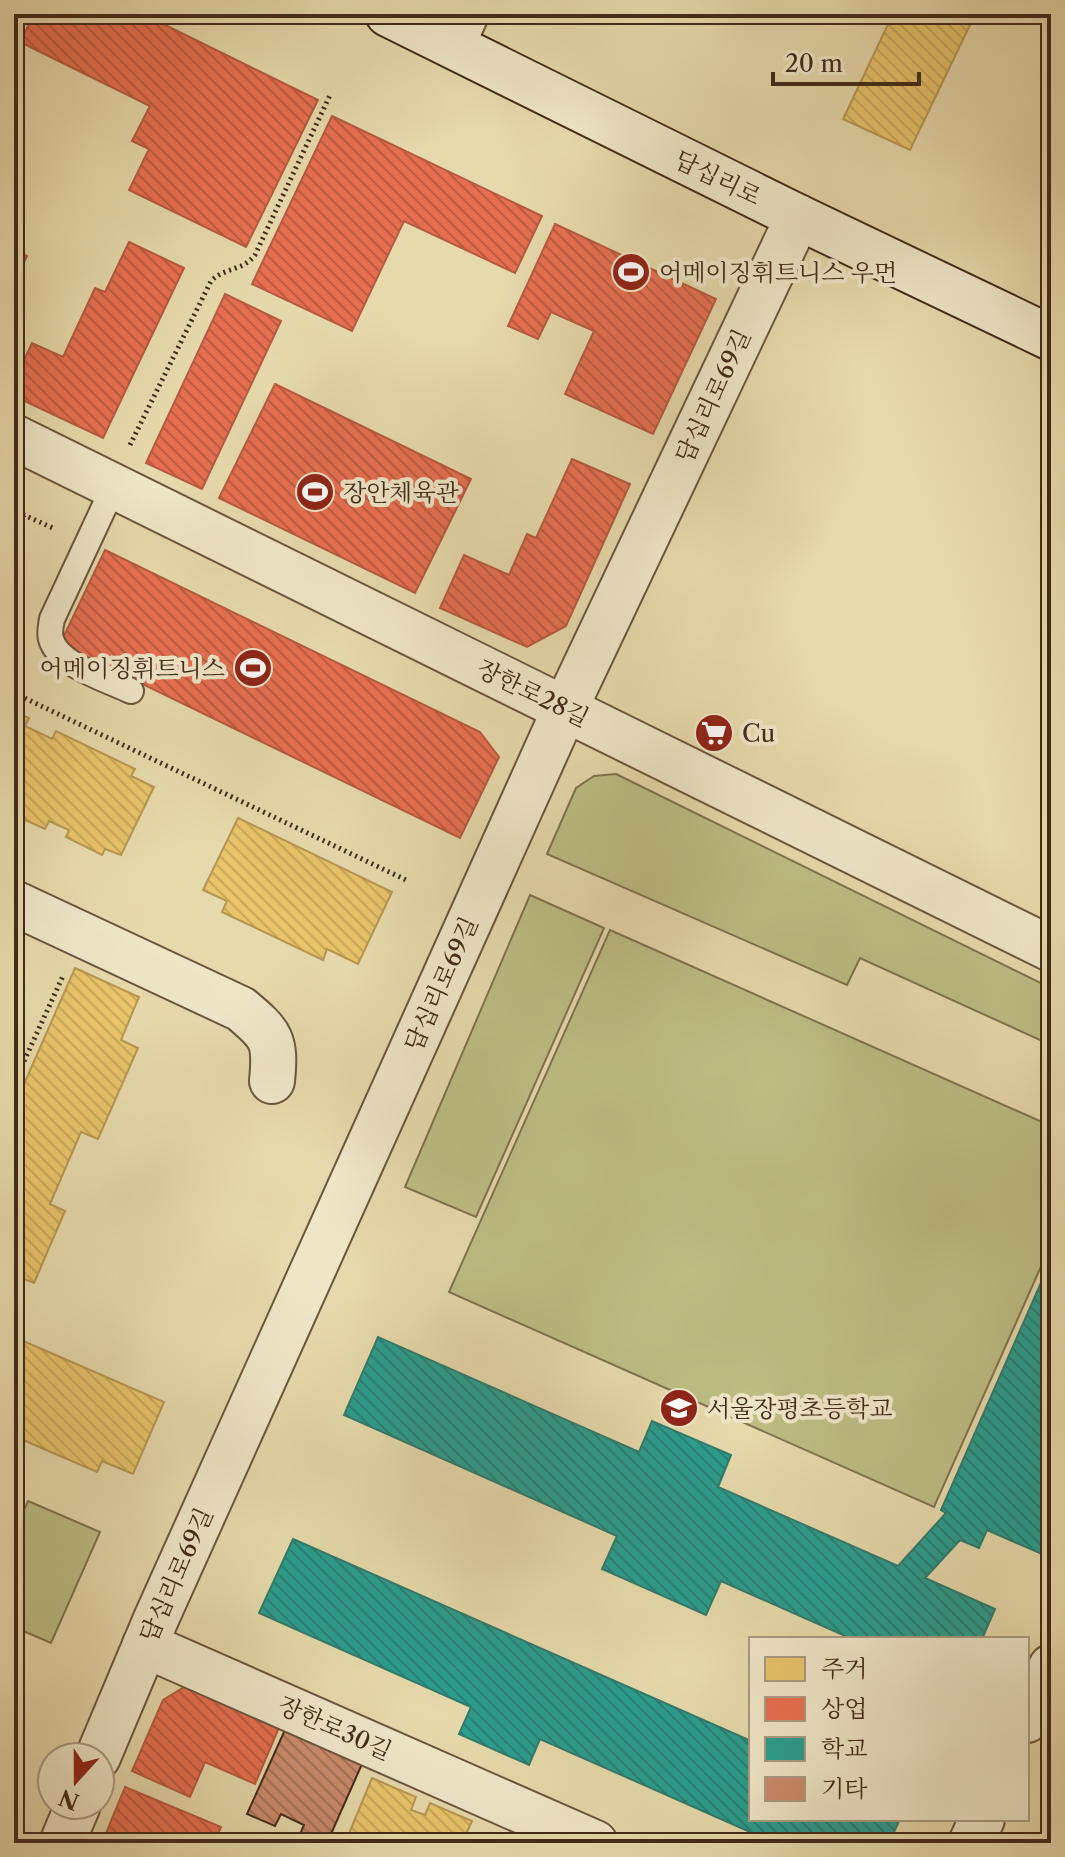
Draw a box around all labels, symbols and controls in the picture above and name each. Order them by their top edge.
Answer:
scale bar [773,36,919,86]
text: 20 m [785,49,843,78]
street label: 답십리로 [670,145,766,211]
sports icon: 어메이징휘트니스 우먼 [610,251,652,293]
place label: 어메이징휘트니스 우먼 [659,258,897,287]
street label: 답십리로69길 [669,325,757,467]
sports icon: 장안체육관 [294,471,336,513]
place label: 장안체육관 [343,478,459,507]
sports icon: 어메이징휘트니스 [232,647,274,689]
street label: 장한로28길 [472,653,594,733]
place label: 어메이징휘트니스 [40,654,225,683]
supermarket icon: Cu [693,712,735,754]
place label: Cu [742,719,776,748]
street label: 답십리로69길 [398,912,484,1056]
school or university icon: 서울장평초등학교 [658,1387,700,1429]
place label: 서울장평초등학교 [707,1394,892,1423]
street label: 답십리로69길 [133,1503,219,1647]
legend [749,1637,1029,1821]
text: 주거 [821,1654,867,1683]
street label: 장한로30길 [274,1690,396,1766]
text: 상업 [821,1694,867,1723]
text: 학교 [821,1734,867,1763]
north arrow [36,1741,116,1821]
text: 기타 [821,1774,868,1803]
text: N [55,1783,83,1815]

